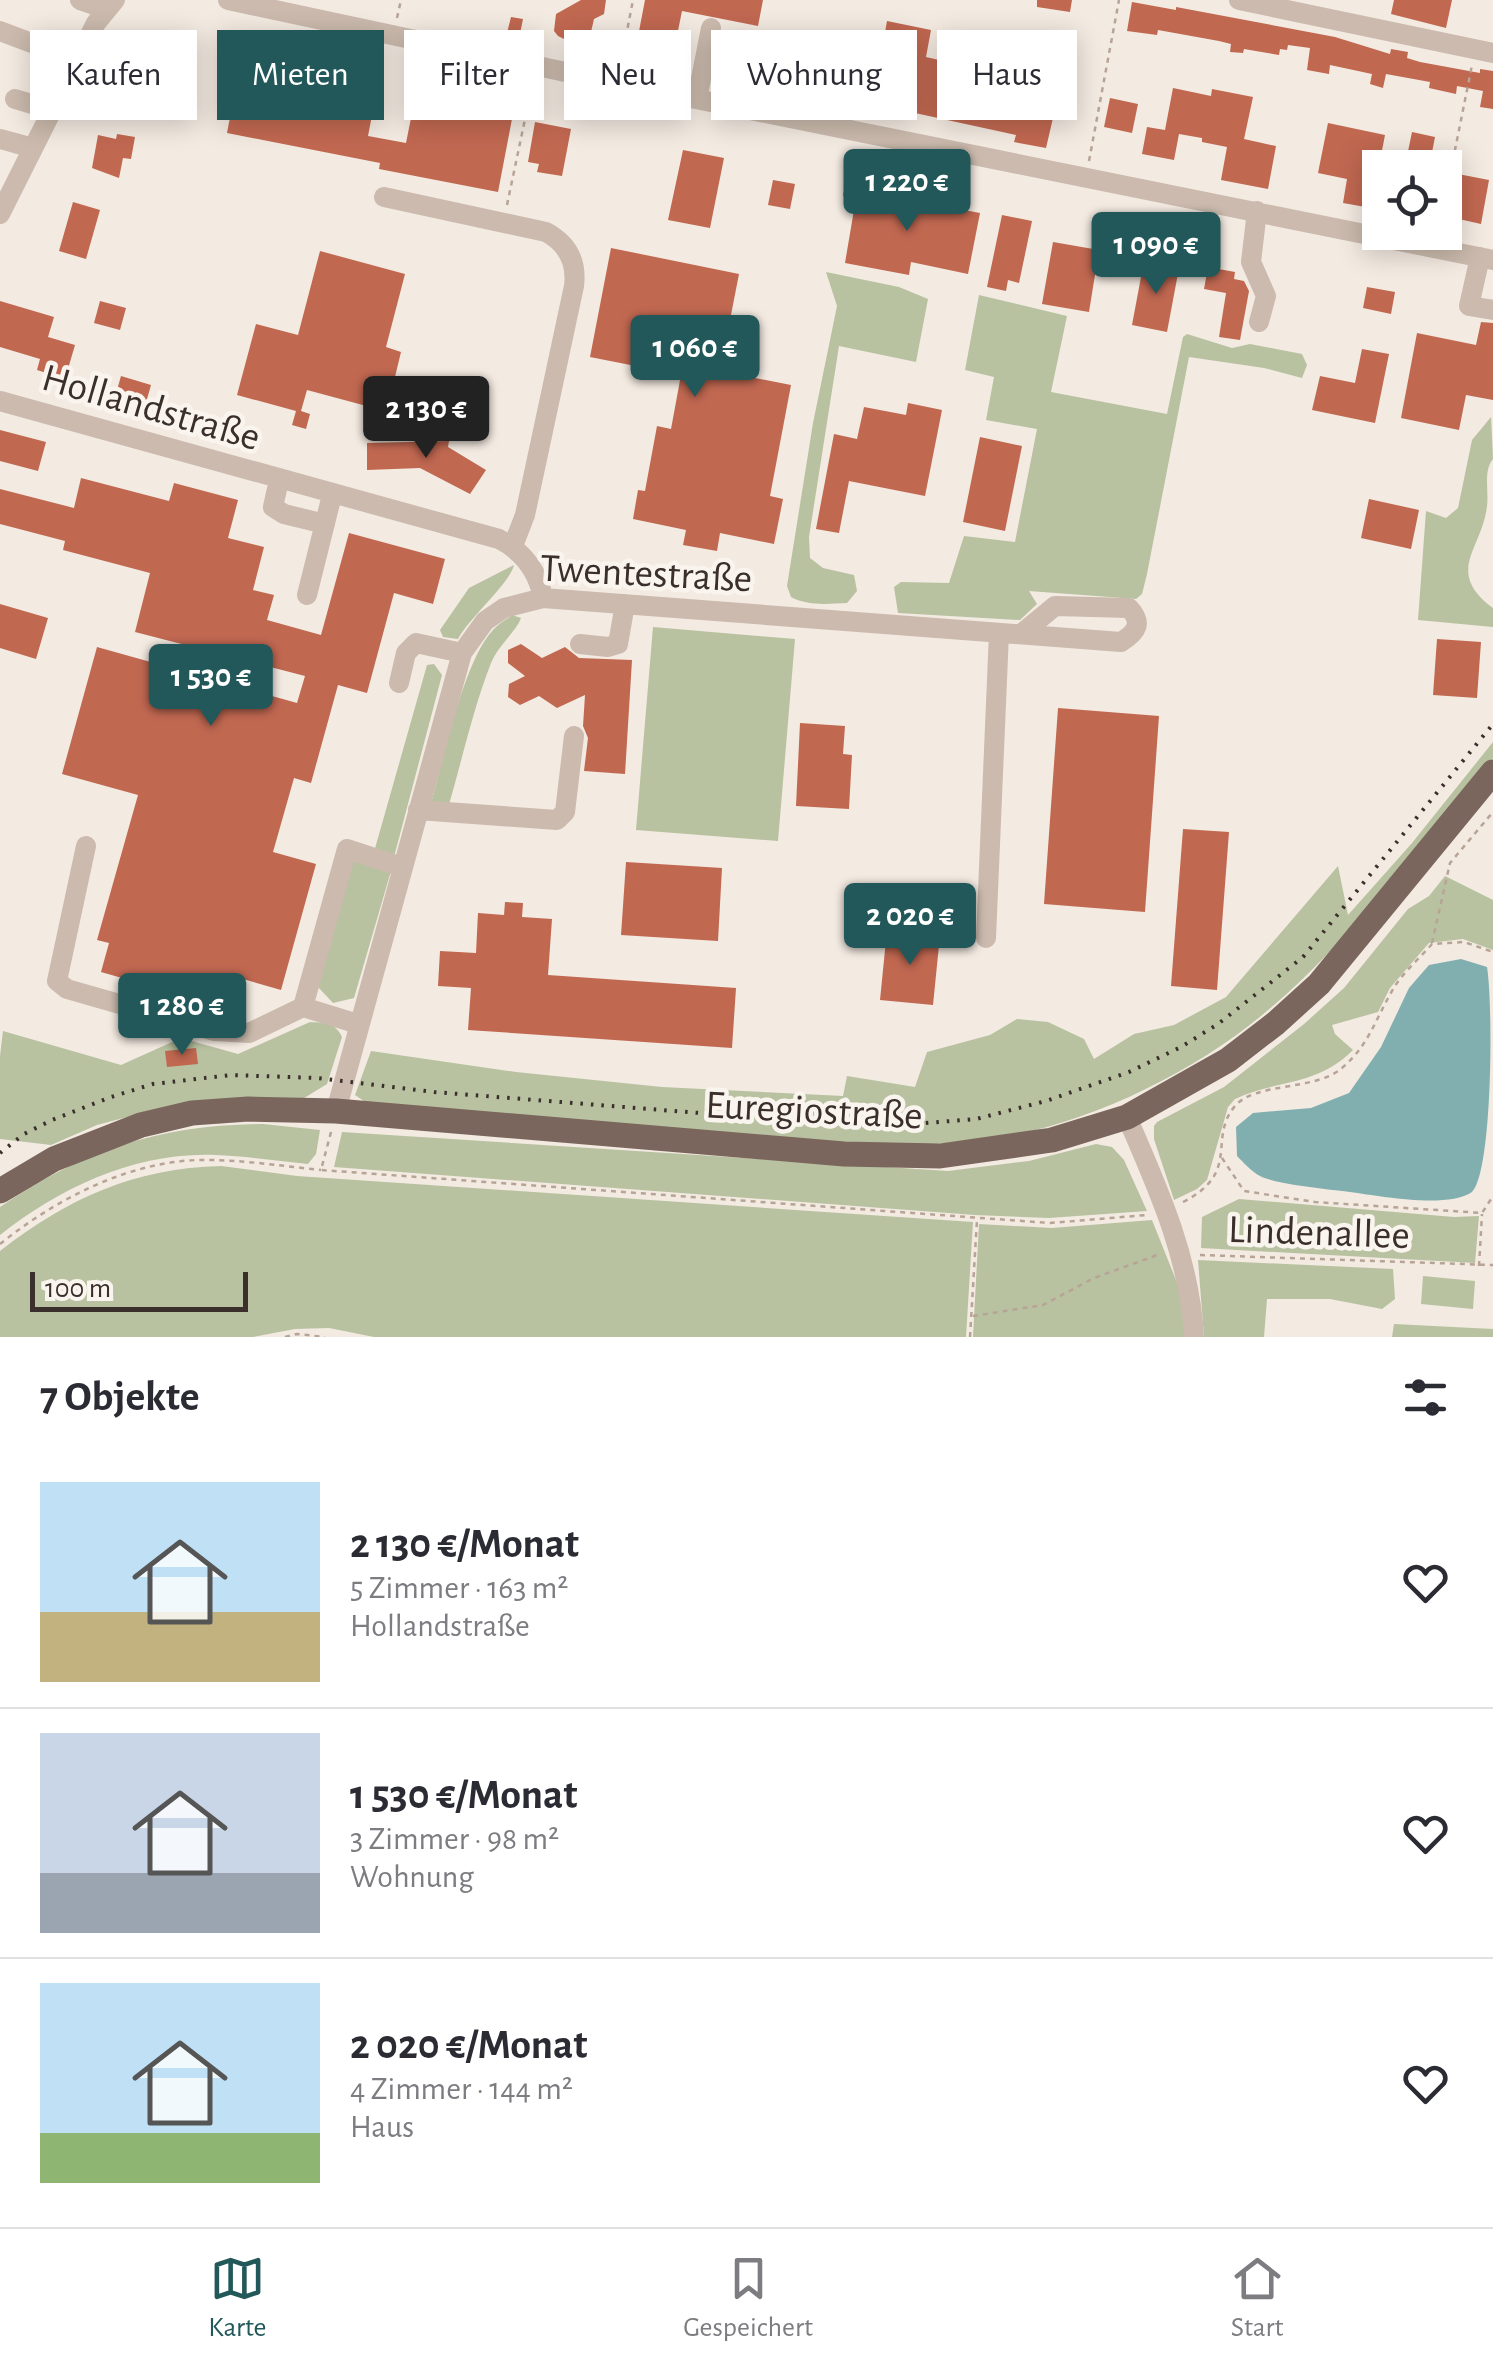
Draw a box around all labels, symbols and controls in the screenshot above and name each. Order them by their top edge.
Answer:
chip: Kaufen [30,30,197,120]
chip: Mieten [217,30,384,120]
chip: Filter [404,30,544,120]
chip: Neu [564,30,691,120]
chip: Wohnung [711,30,917,120]
chip: Haus [937,30,1077,120]
pin: 1 220 € [815,149,999,234]
map controls [1362,150,1462,250]
button: locate [1362,150,1462,250]
text: 1 220 € [866,165,948,197]
pin: 1 090 € [1064,212,1248,297]
text: 1 090 € [1114,228,1198,260]
pin: 1 060 € [603,315,787,400]
text: 1 060 € [653,331,737,363]
street label: Hollandstraße [38,358,264,458]
pin: 2 130 € [334,376,518,461]
text: 2 130 € [385,392,467,424]
street label: Twentestraße [539,548,753,600]
pin: 1 530 € [119,644,303,729]
text: 1 530 € [171,660,251,692]
pin: 2 020 € [818,883,1002,968]
text: 2 020 € [866,899,954,931]
pin: 1 280 € [90,973,274,1058]
text: 1 280 € [140,989,224,1021]
street label: Euregiostraße [704,1085,924,1137]
street label: Lindenallee [1227,1210,1411,1256]
scale bar [30,1267,248,1312]
text: 100 m [45,1275,111,1303]
icon: filters [1398,1370,1453,1425]
text: 7 Objekte [40,1376,200,1418]
icon: home [120,1522,240,1642]
text: 2 130 €/Monat [350,1523,579,1565]
icon: heart [1398,1555,1453,1610]
text: 5 Zimmer · 163 m² [350,1572,568,1604]
text: Hollandstraße [350,1610,530,1642]
icon: home [120,1773,240,1893]
text: 1 530 €/Monat [350,1774,577,1816]
icon: heart [1398,1806,1453,1861]
text: 3 Zimmer · 98 m² [350,1823,559,1855]
text: Wohnung [350,1861,474,1893]
icon: home [120,2023,240,2143]
text: 2 020 €/Monat [350,2024,587,2066]
icon: heart [1398,2056,1453,2111]
text: 4 Zimmer · 144 m² [350,2073,573,2105]
text: Haus [350,2111,414,2143]
tab: Karte [208,2251,267,2345]
tab: Gespeichert [683,2251,813,2345]
tab: Start [1230,2251,1285,2345]

